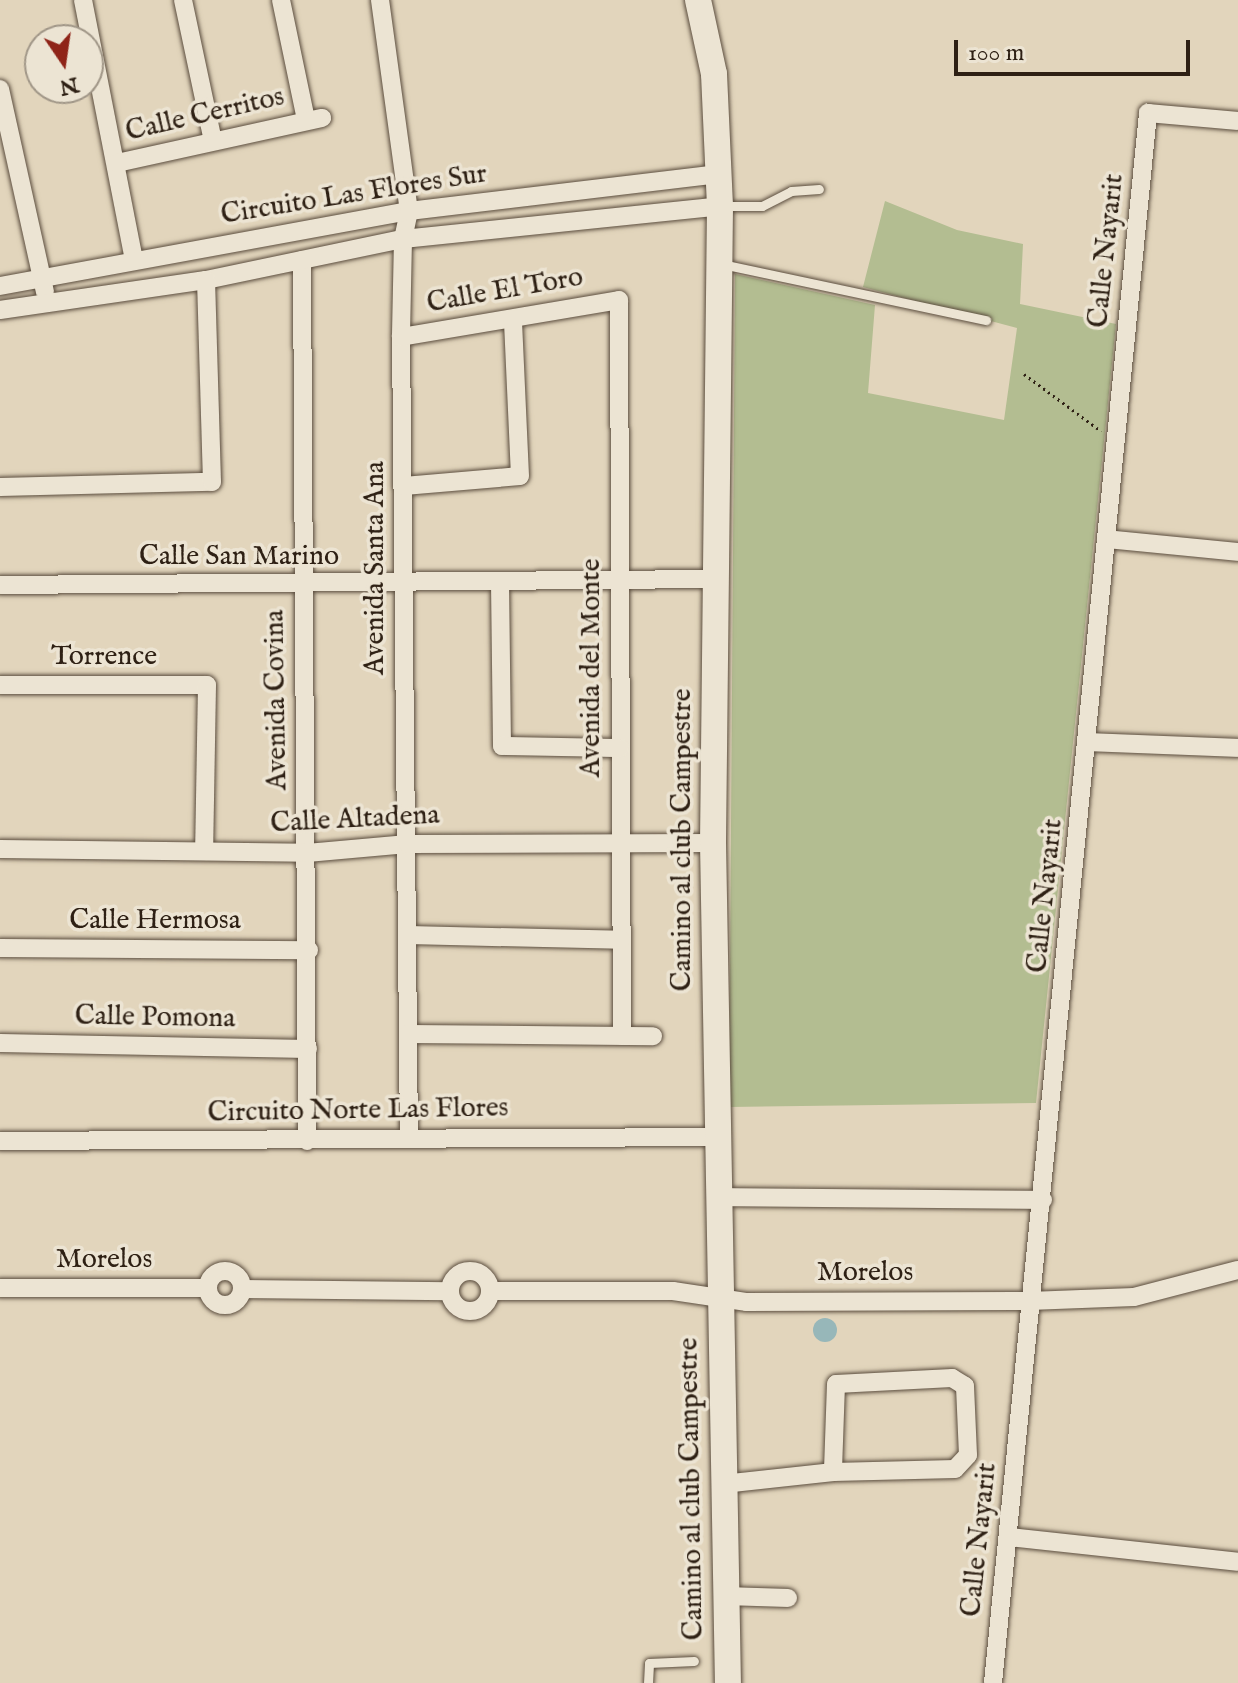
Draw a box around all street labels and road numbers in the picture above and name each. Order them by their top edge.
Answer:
street label: Calle Cerritos [122,80,288,150]
street label: Circuito Las Flores Sur [219,157,489,233]
street label: Calle Nayarit [1082,172,1132,330]
street label: Calle El Toro [424,261,586,321]
street label: Avenida Santa Ana [359,461,393,675]
street label: Calle San Marino [139,540,339,574]
street label: Avenida del Monte [575,559,609,777]
street label: Avenida Covina [259,609,295,791]
street label: Torrence [51,640,157,674]
street label: Camino al club Campestre [666,689,700,991]
street label: Calle Altadena [270,799,440,841]
street label: Calle Nayarit [1021,817,1071,975]
street label: Calle Hermosa [69,904,241,938]
street label: Calle Pomona [74,1000,236,1036]
street label: Circuito Norte Las Flores [207,1092,509,1130]
street label: Morelos [56,1243,152,1277]
street label: Morelos [817,1256,913,1290]
street label: Camino al club Campestre [673,1337,711,1641]
street label: Calle Nayarit [955,1461,1005,1619]

